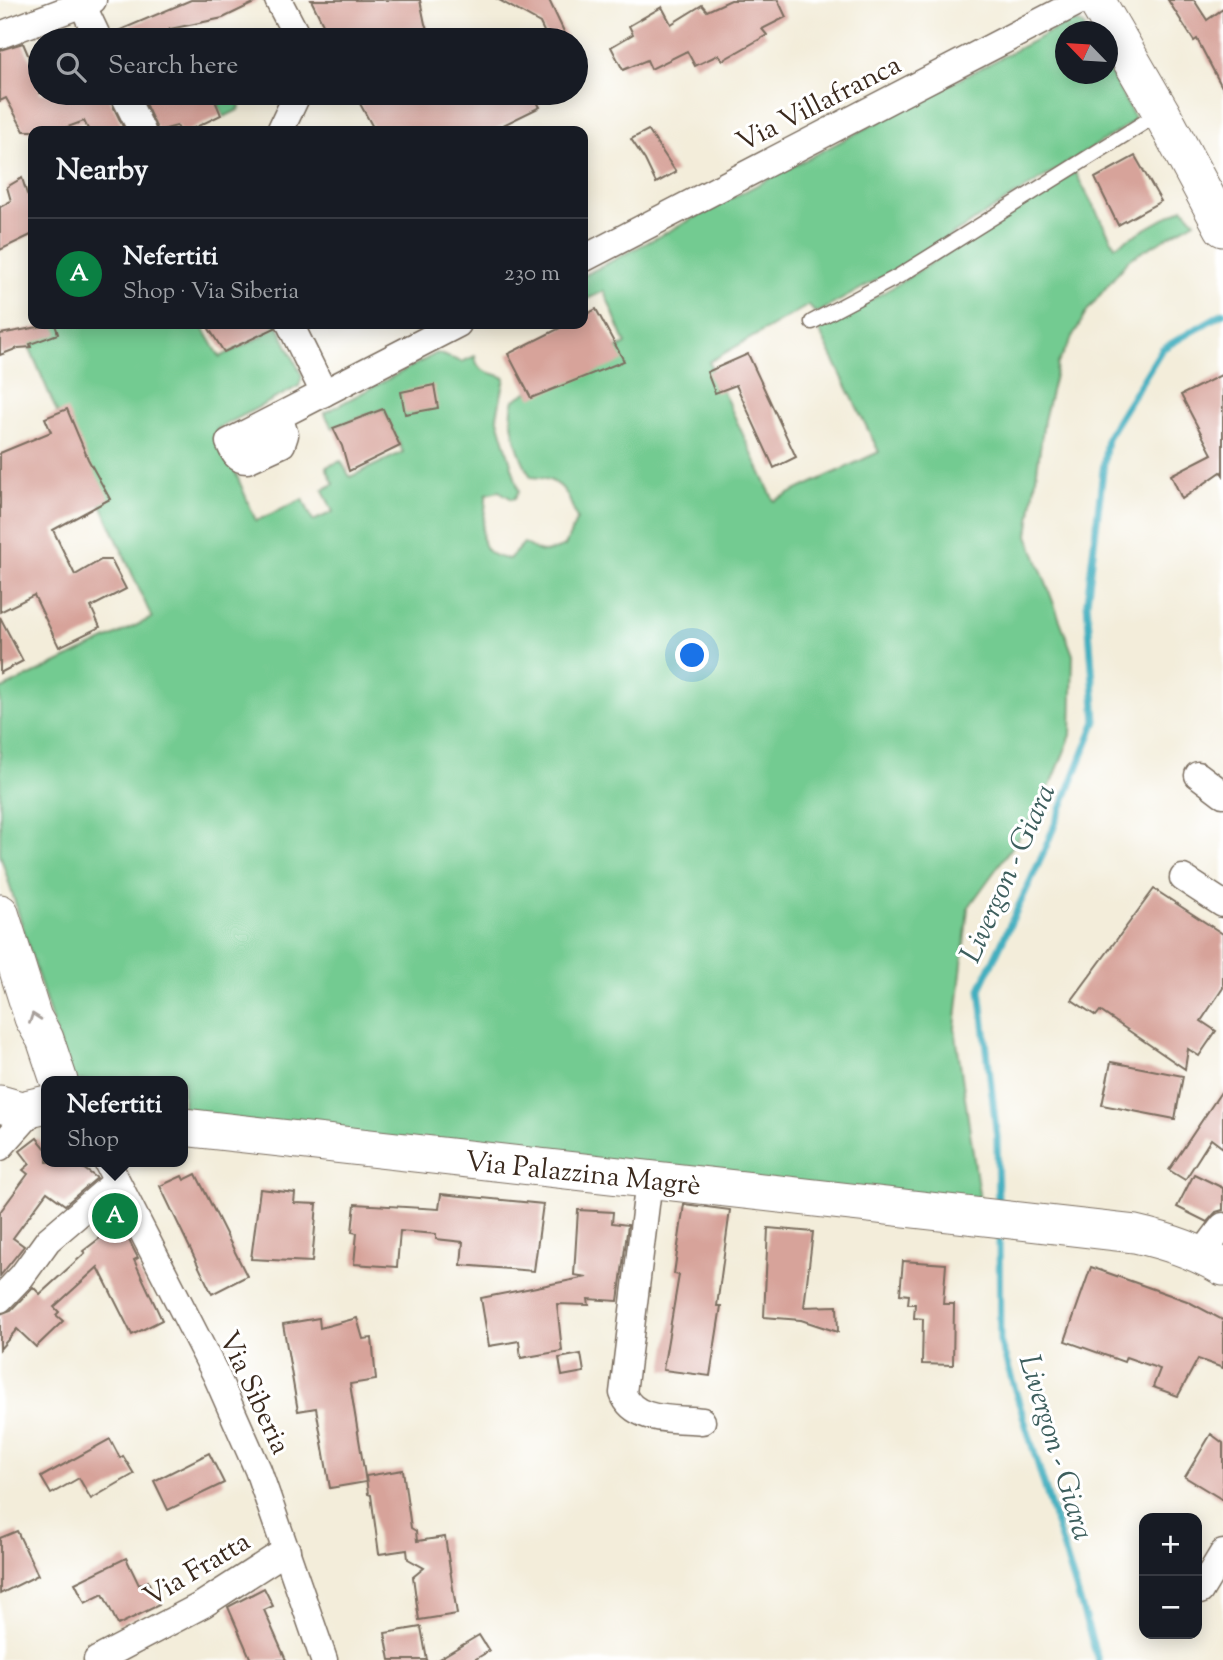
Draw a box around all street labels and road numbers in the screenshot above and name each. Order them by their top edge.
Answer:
street label: Via Villafranca [730,46,909,163]
street label: Via Palazzina Magrè [463,1143,703,1207]
street label: Via Siberia [207,1325,299,1462]
street label: Via Fratta [137,1523,259,1618]

